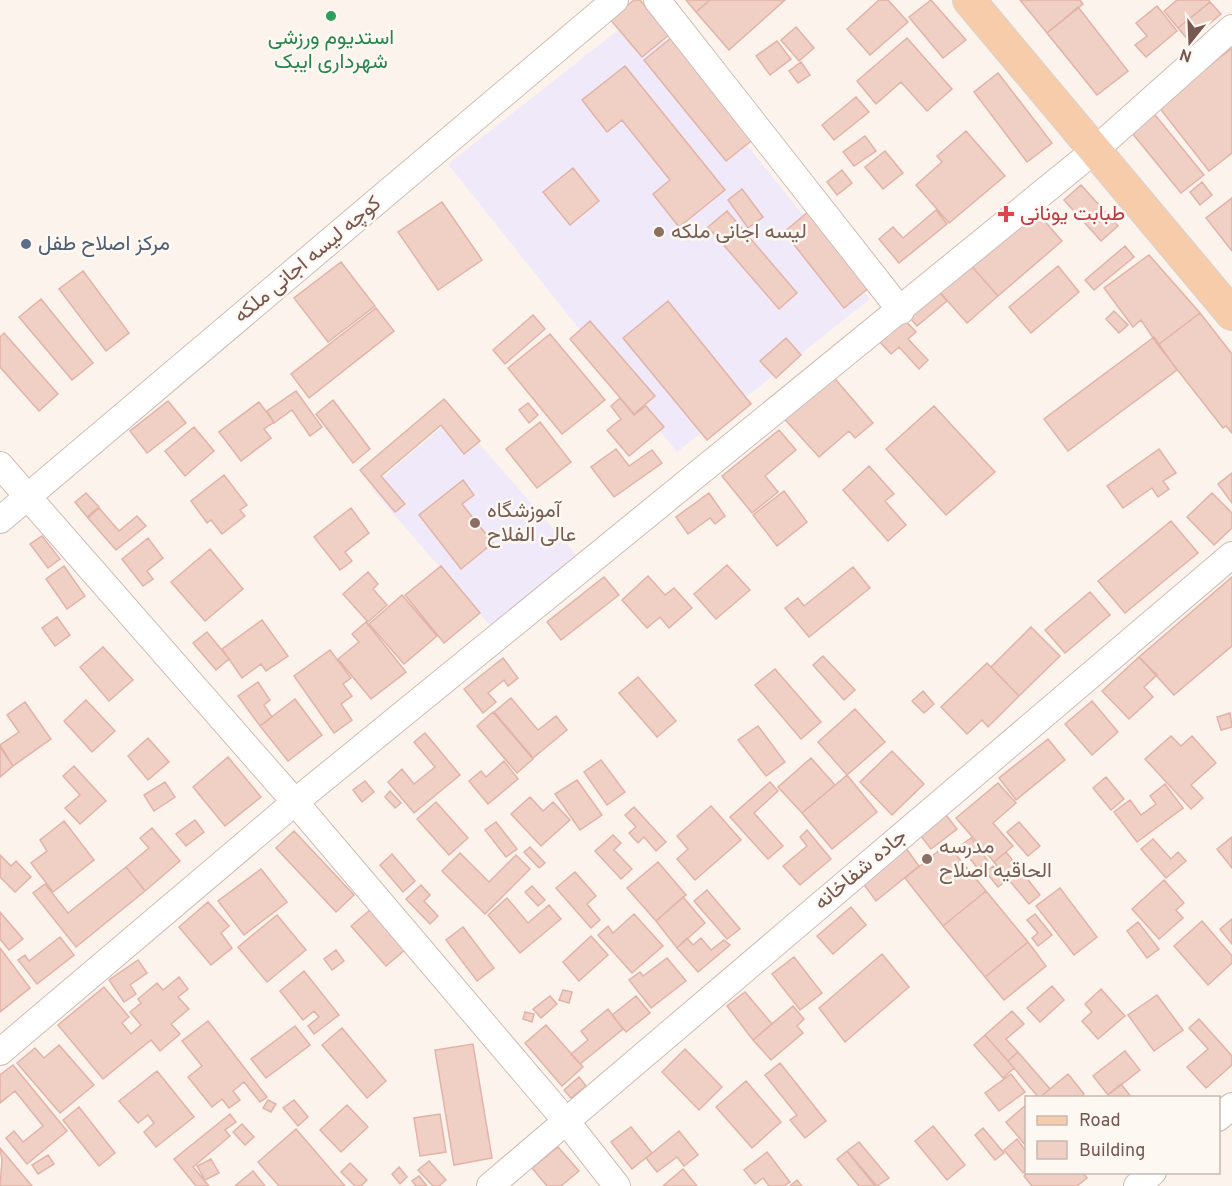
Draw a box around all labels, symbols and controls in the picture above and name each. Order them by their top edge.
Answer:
marker: استدیوم ورزشی شهرداری ایبک [324,9,338,23]
north arrow [1160,12,1220,72]
place label: استدیوم ورزشی شهرداری ایبک [268,25,394,76]
text: N [1177,43,1195,66]
street label: کوچه لیسه اجانی ملکه [229,190,387,330]
place label: طبابت یونانی [1020,201,1125,228]
marker: طبابت یونانی [997,205,1015,223]
place label: لیسه اجانی ملکه [671,219,807,246]
marker: لیسه اجانی ملکه [652,225,666,239]
place label: مرکز اصلاح طفل [38,231,170,258]
marker: مرکز اصلاح طفل [19,237,33,251]
place label: آموزشگاه عالی الفلاح [487,498,576,549]
marker: آموزشگاه عالی الفلاح [468,516,482,530]
street label: جاده شفاخانه [809,823,913,917]
place label: مدرسه الحاقیه اصلاح [939,834,1052,885]
marker: مدرسه الحاقیه اصلاح [920,852,934,866]
legend [1025,1096,1220,1174]
text: Road [1079,1110,1121,1133]
text: Building [1079,1140,1145,1163]

